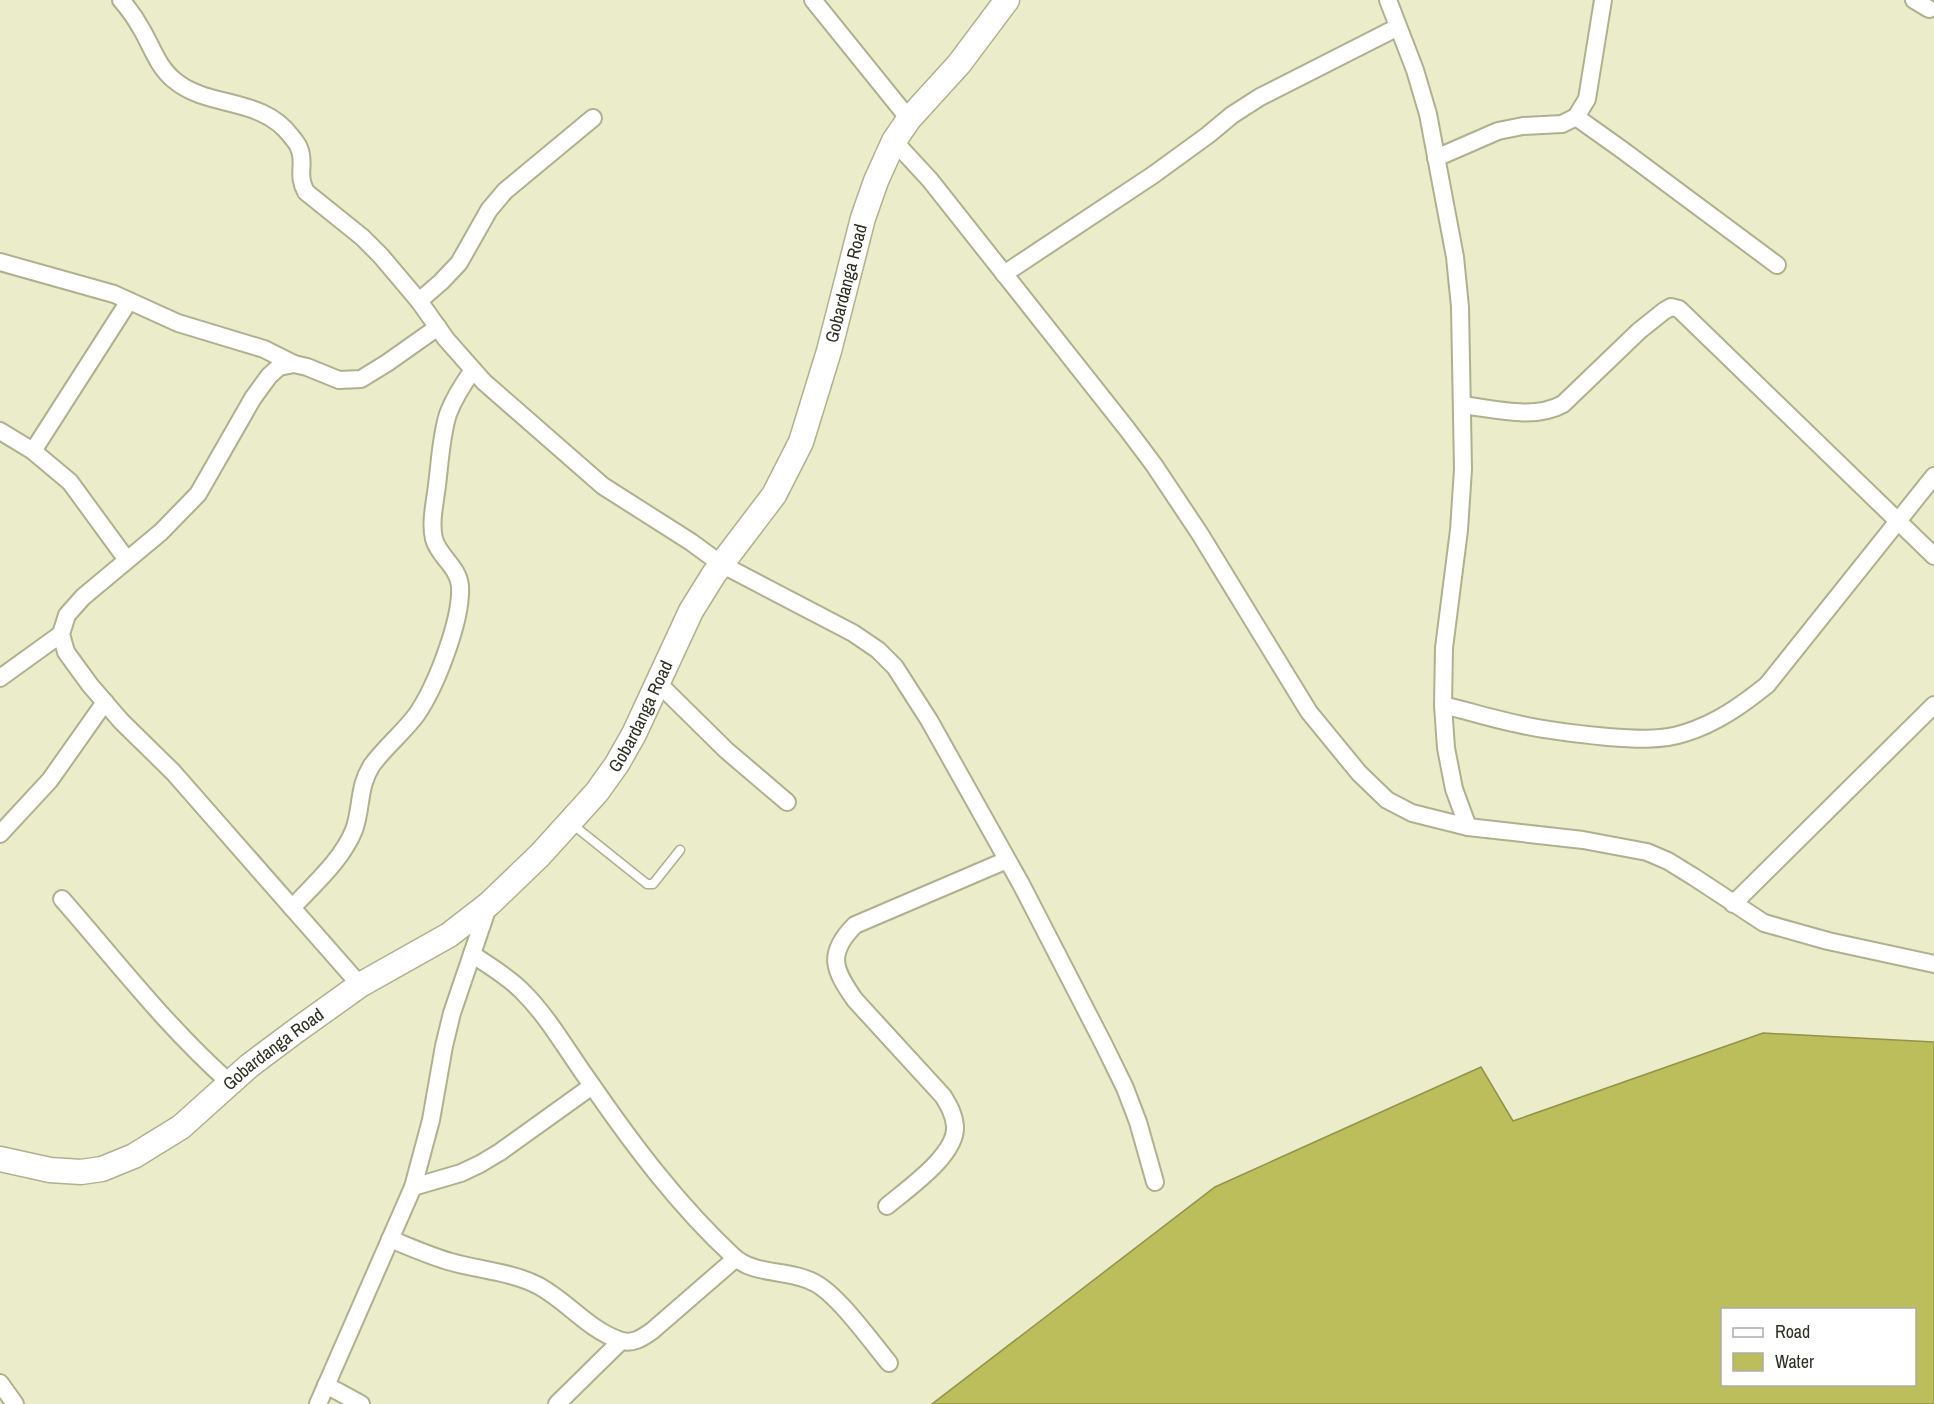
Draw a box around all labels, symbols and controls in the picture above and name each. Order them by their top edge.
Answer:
street label: Gobardanga Road [819,221,873,345]
street label: Gobardanga Road [602,656,678,777]
street label: Gobardanga Road [217,1002,329,1096]
legend [1721,1308,1916,1386]
text: Road [1775,1319,1810,1344]
text: Water [1775,1349,1814,1374]

